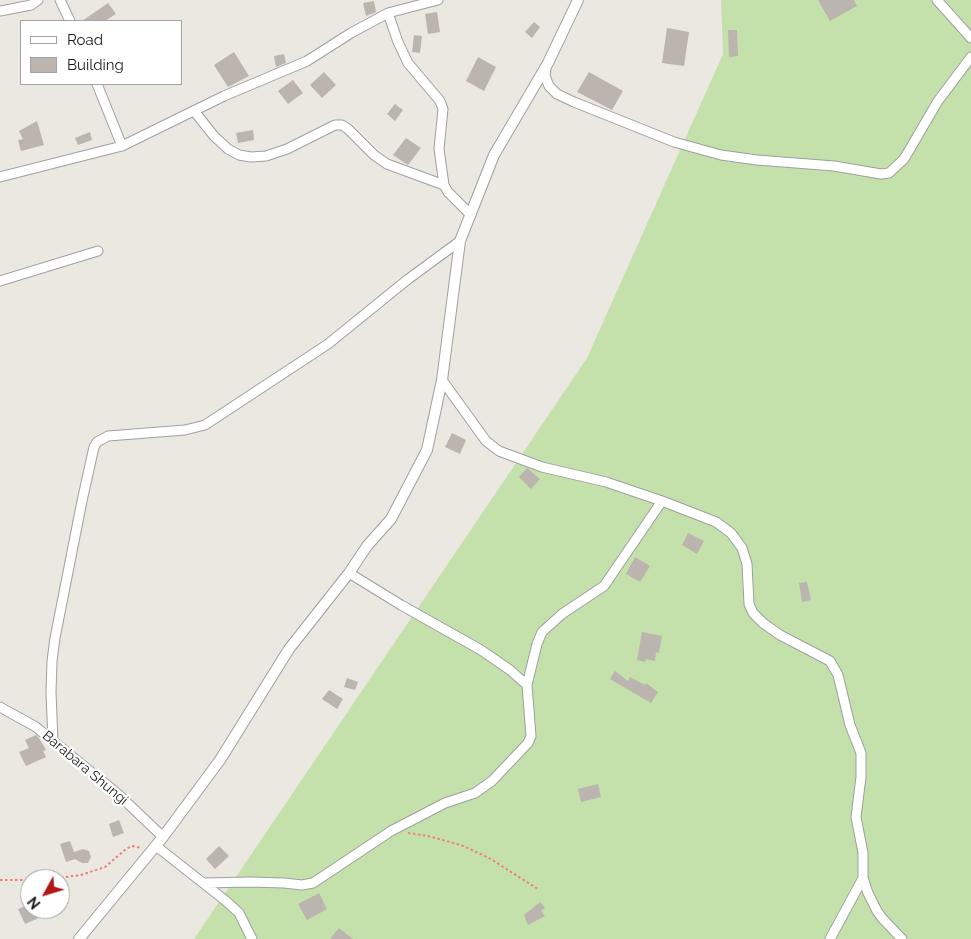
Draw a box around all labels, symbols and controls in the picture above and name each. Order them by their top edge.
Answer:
legend [20,20,182,85]
text: Road [67,31,103,49]
text: Building [67,56,124,74]
street label: Barabara Shungi [39,727,131,809]
north arrow [20,869,70,919]
text: N [25,894,44,912]

